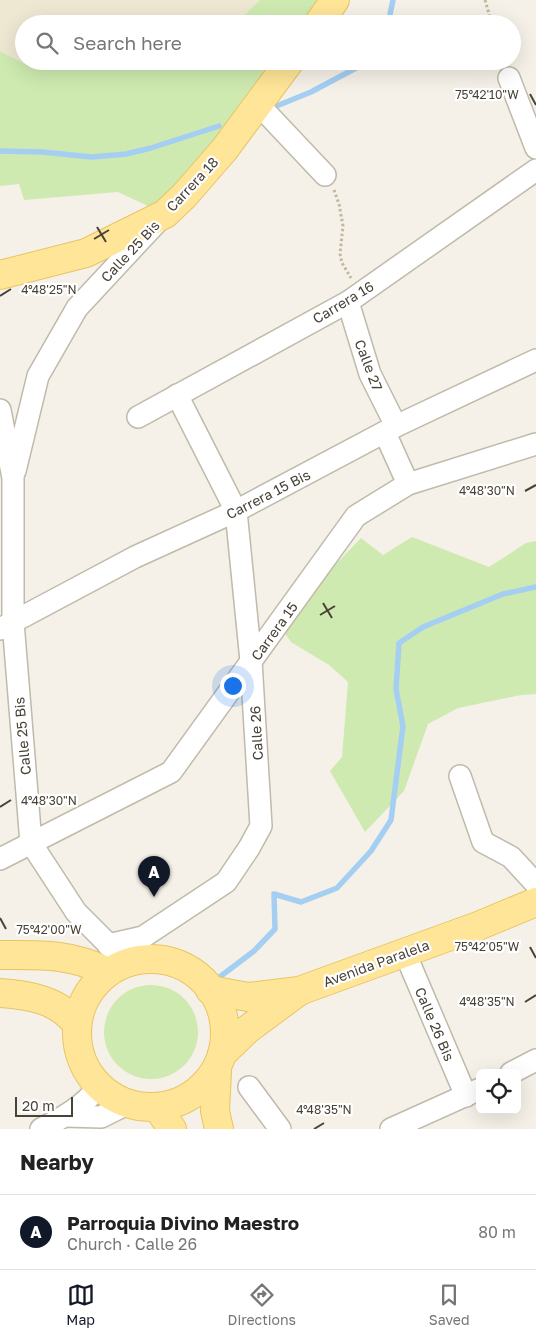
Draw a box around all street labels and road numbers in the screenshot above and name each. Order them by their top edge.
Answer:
street label: Carrera 18 [162,153,222,215]
street label: Calle 25 Bis [97,217,163,285]
street label: Carrera 16 [309,277,377,327]
street label: Calle 27 [351,337,387,393]
street label: Carrera 15 Bis [223,466,313,522]
street label: Carrera 15 [247,599,301,663]
street label: Calle 25 Bis [10,696,34,776]
street label: Calle 26 [246,705,266,761]
street label: Avenida Paralela [321,936,431,990]
street label: Calle 26 Bis [412,985,458,1063]

